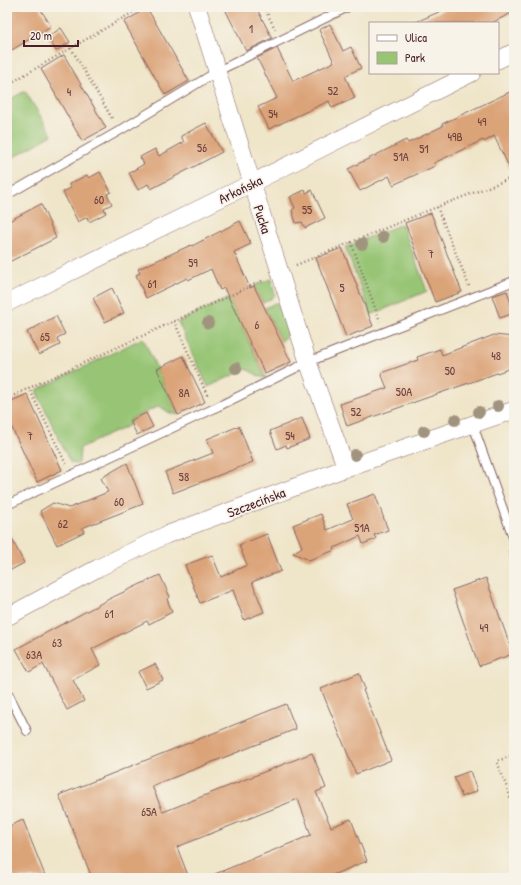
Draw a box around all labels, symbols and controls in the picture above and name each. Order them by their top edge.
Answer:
house number: 1 [249,20,253,37]
scale bar [24,22,78,48]
legend [369,22,499,74]
text: 20 m [30,27,52,44]
text: Ulica [405,29,427,46]
text: Park [405,49,425,66]
house number: 52 [328,82,339,99]
house number: 4 [67,83,72,100]
house number: 54 [268,105,278,122]
house number: 49 [478,113,487,130]
house number: 49B [448,128,463,145]
house number: 56 [197,139,207,156]
house number: 51 [419,140,429,157]
house number: 51A [393,148,409,165]
street label: Arkońska [215,170,266,208]
house number: 60 [94,191,104,208]
house number: 55 [302,201,312,218]
street label: Pucka [249,202,277,236]
house number: 7 [428,245,434,262]
house number: 59 [188,254,198,271]
house number: 61 [147,275,157,292]
house number: 5 [339,279,345,296]
house number: 6 [255,316,260,333]
house number: 65 [40,328,50,345]
house number: 48 [491,347,501,364]
house number: 50 [445,362,455,379]
house number: 50A [396,383,412,400]
house number: 8A [178,384,190,401]
house number: 52 [351,403,362,420]
house number: 7 [27,427,33,444]
house number: 54 [285,427,295,444]
house number: 58 [179,468,189,485]
street label: Szczecińska [224,482,288,522]
house number: 60 [114,493,124,510]
house number: 62 [58,515,69,532]
house number: 51A [354,519,370,536]
house number: 61 [104,605,114,622]
house number: 49 [480,619,489,636]
house number: 63 [52,634,62,651]
house number: 63A [26,646,42,663]
house number: 65A [141,803,157,820]

